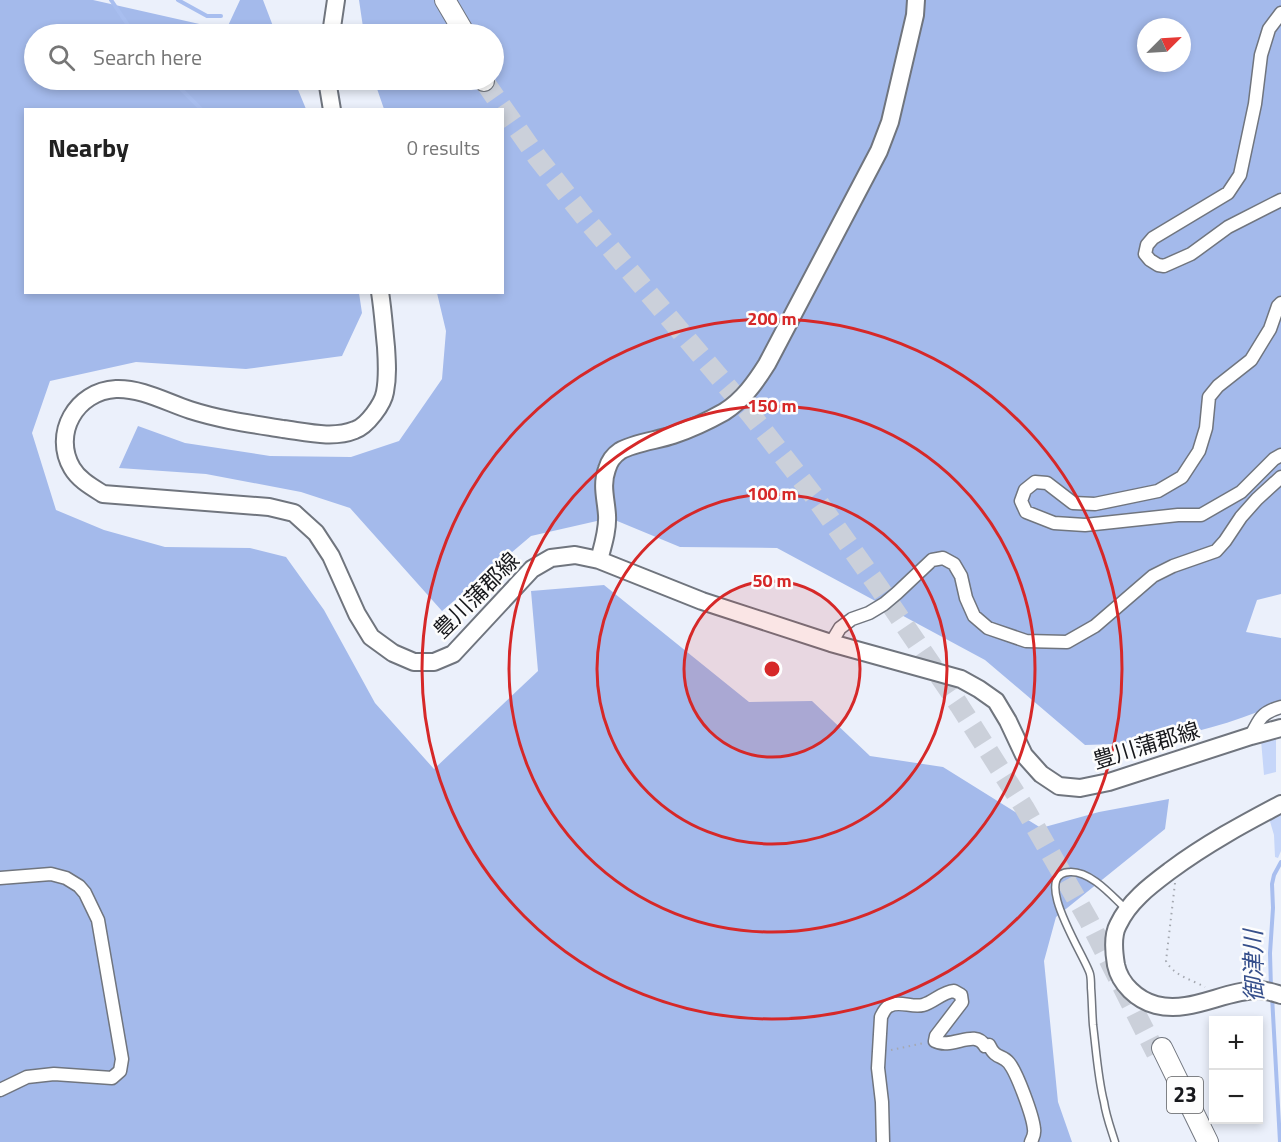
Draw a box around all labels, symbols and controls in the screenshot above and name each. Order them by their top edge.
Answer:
north arrow [1137,18,1191,72]
search box [24,24,504,90]
text: Search here [93,40,202,74]
icon: search [45,41,78,74]
text: Nearby [48,128,129,167]
text: 0 results [407,132,480,163]
text: 200 m [747,305,797,332]
text: 150 m [747,392,797,419]
text: 100 m [747,480,797,507]
street label: 豊川蒲郡線 [425,544,527,646]
text: 50 m [752,567,792,594]
centre of rings [762,659,782,679]
street label: 豊川蒲郡線 [1088,713,1204,777]
water label: 御津川 [1234,927,1272,1002]
map controls [1209,1016,1263,1124]
button: + [1209,1016,1263,1070]
button: − [1209,1070,1263,1124]
road number: 23 [1167,1077,1203,1113]

